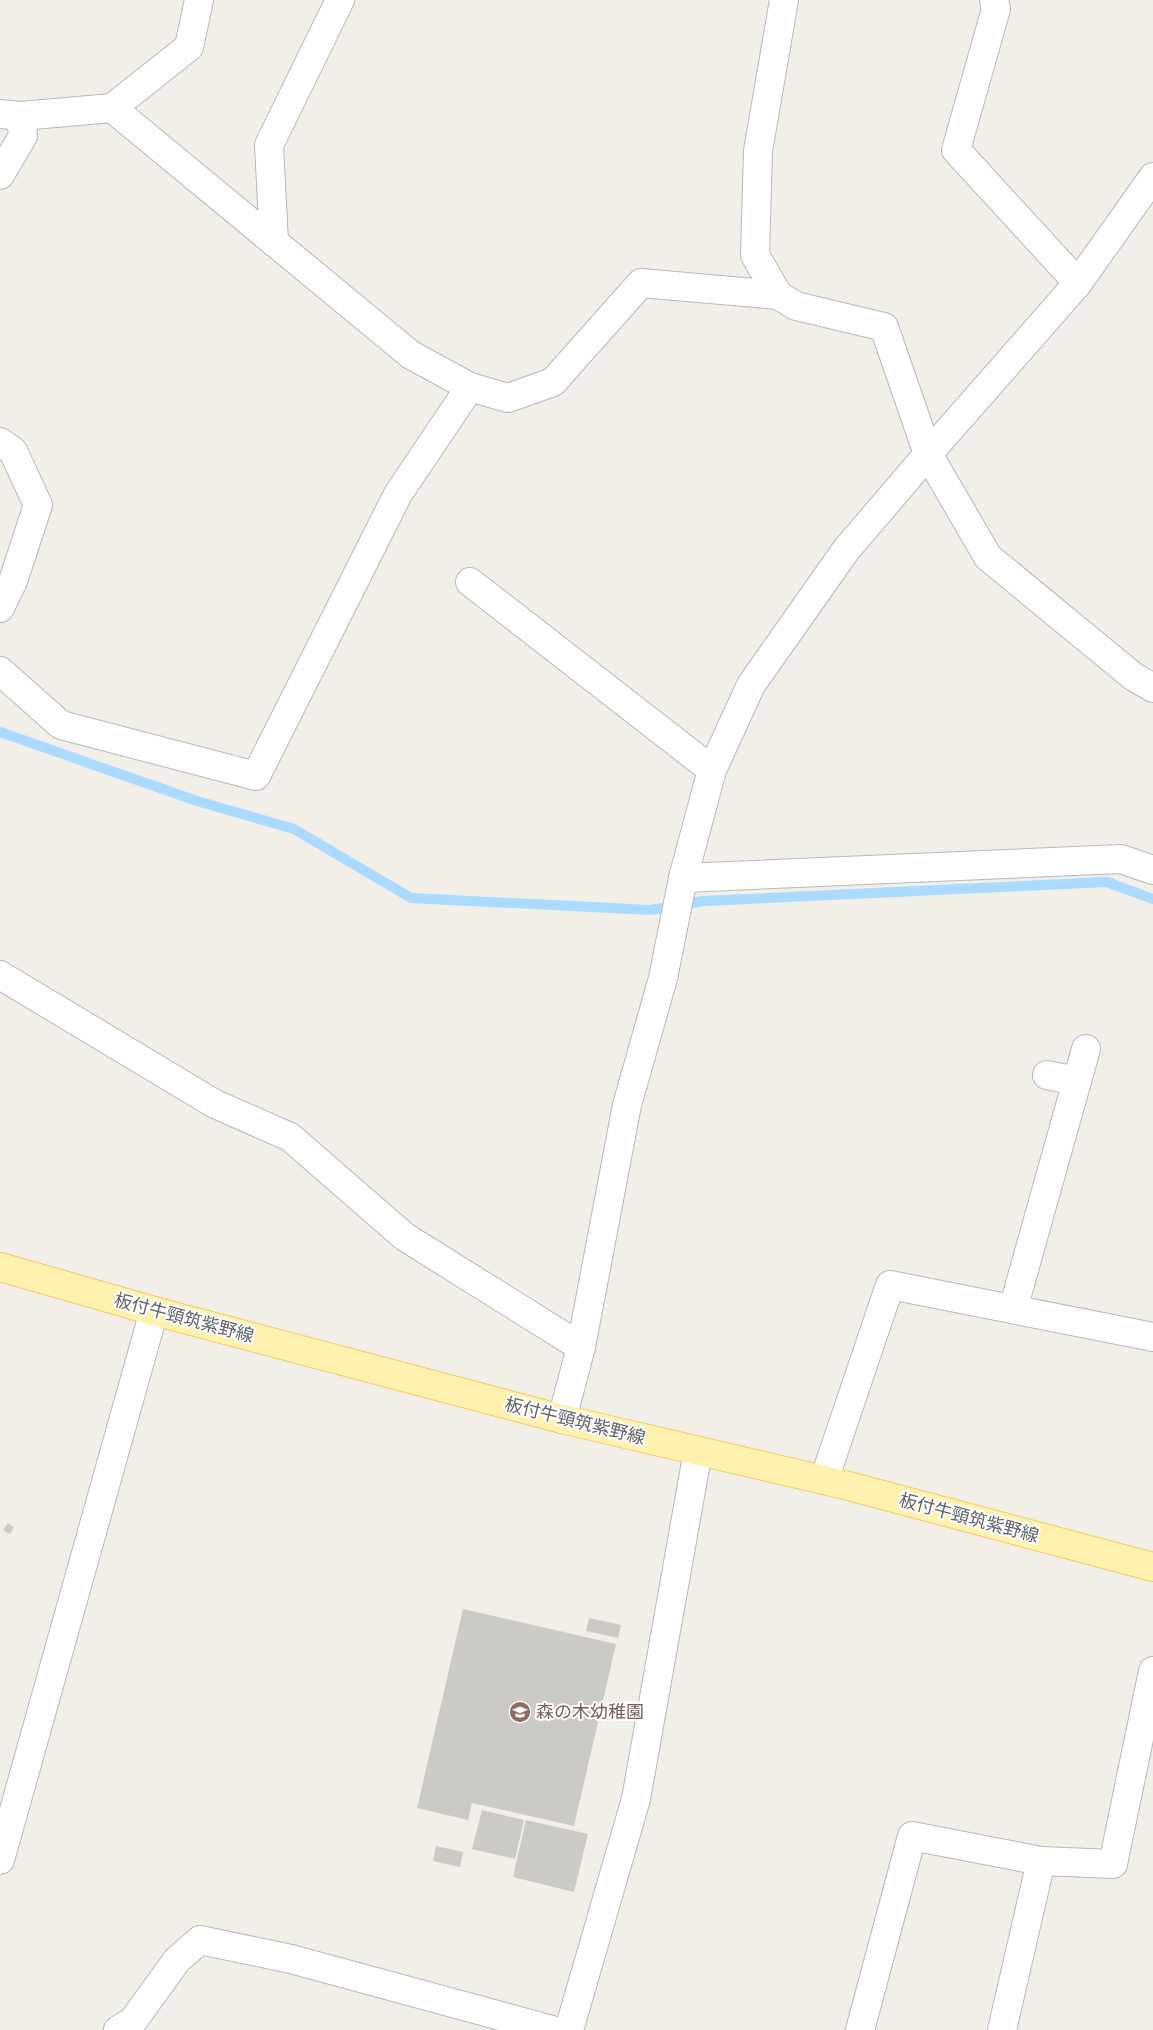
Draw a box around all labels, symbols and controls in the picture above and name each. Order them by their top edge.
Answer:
street label: 板付牛頸筑紫野線 [111,1287,257,1348]
street label: 板付牛頸筑紫野線 [502,1391,648,1450]
street label: 板付牛頸筑紫野線 [896,1487,1042,1548]
place label: 森の木幼稚園 [536,1699,644,1724]
school or university icon: 森の木幼稚園 [508,1700,532,1724]

